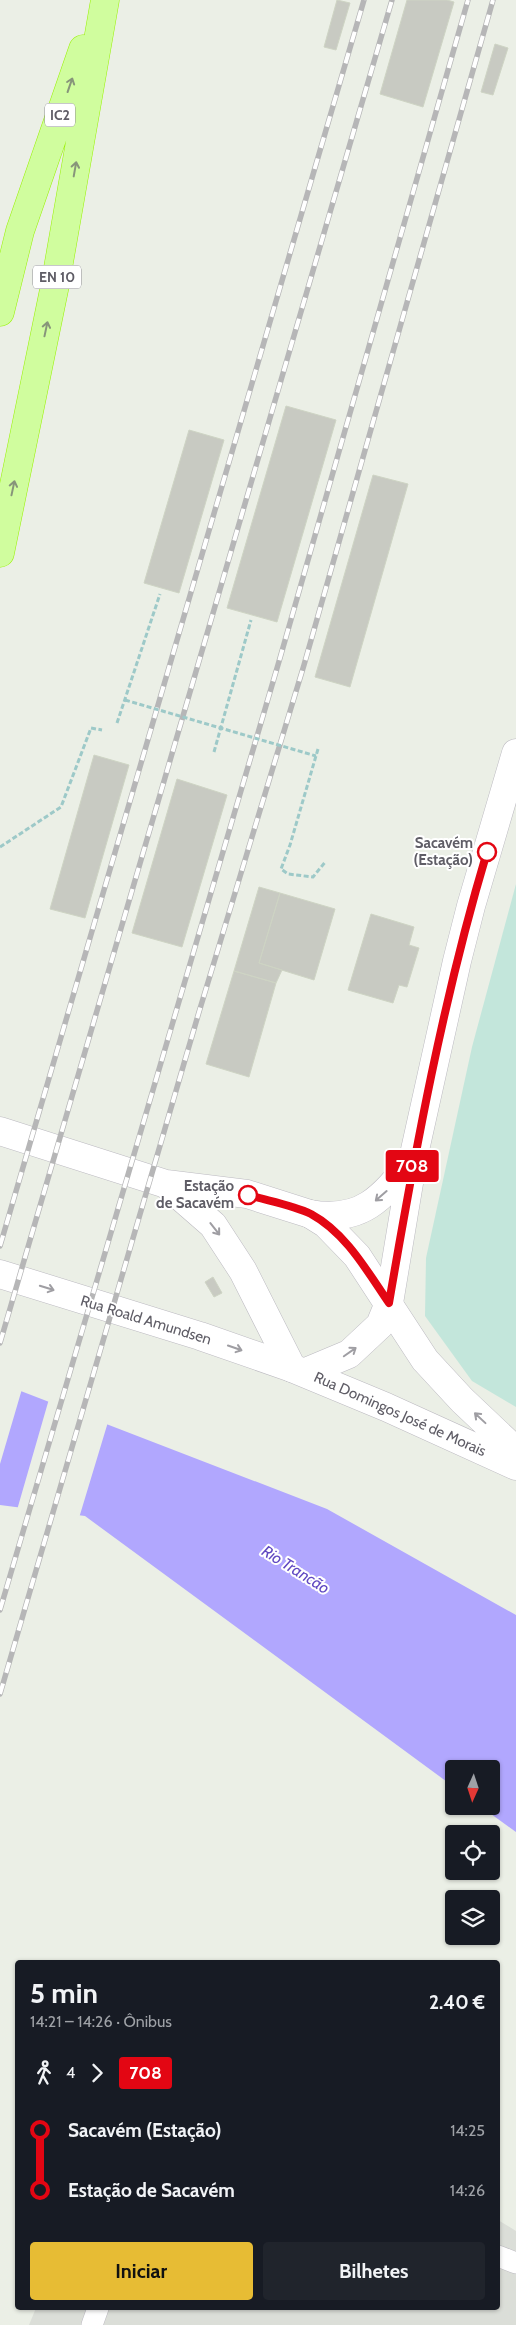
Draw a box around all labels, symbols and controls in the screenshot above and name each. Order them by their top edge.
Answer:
one-way arrow [66,78,75,94]
road number: IC2 [45,104,75,126]
one-way arrow [71,162,81,178]
road number: EN 10 [33,266,81,288]
one-way arrow [42,322,51,338]
one-way arrow [9,481,18,497]
place label: Sacavém (Estação) [413,834,473,869]
marker: Sacavém (Estação) [477,842,497,862]
line badge: 708 [383,1150,441,1182]
text: 708 [396,1155,428,1177]
place label: Estação de Sacavém [156,1177,234,1212]
marker: Estação de Sacavém [238,1185,258,1205]
one-way arrow [375,1191,388,1202]
one-way arrow [209,1222,220,1235]
one-way arrow [38,1284,54,1294]
street label: Rua Roald Amundsen [78,1292,214,1348]
one-way arrow [227,1344,242,1353]
one-way arrow [343,1347,357,1357]
street label: Rua Domingos José de Morais [311,1368,489,1460]
one-way arrow [474,1412,487,1424]
water label: Rio Trancão [258,1541,333,1598]
north arrow [445,1760,500,1815]
map controls [445,1760,500,1945]
button: locate [445,1825,500,1880]
button: layers [445,1890,500,1945]
text: 5 min [30,1976,98,2010]
text: 2.40 € [429,1991,485,2014]
text: 14:21 – 14:26 · Ônibus [30,2012,172,2031]
icon: walk [30,2059,58,2087]
icon: forward [83,2059,111,2087]
text: 708 [129,2062,162,2084]
text: 4 [66,2063,75,2082]
text: Sacavém (Estação) [68,2119,222,2142]
text: 14:25 [450,2121,485,2140]
text: Estação de Sacavém [68,2179,235,2202]
text: 14:26 [450,2181,485,2200]
button: Iniciar [30,2242,253,2300]
button: Bilhetes [263,2242,485,2300]

